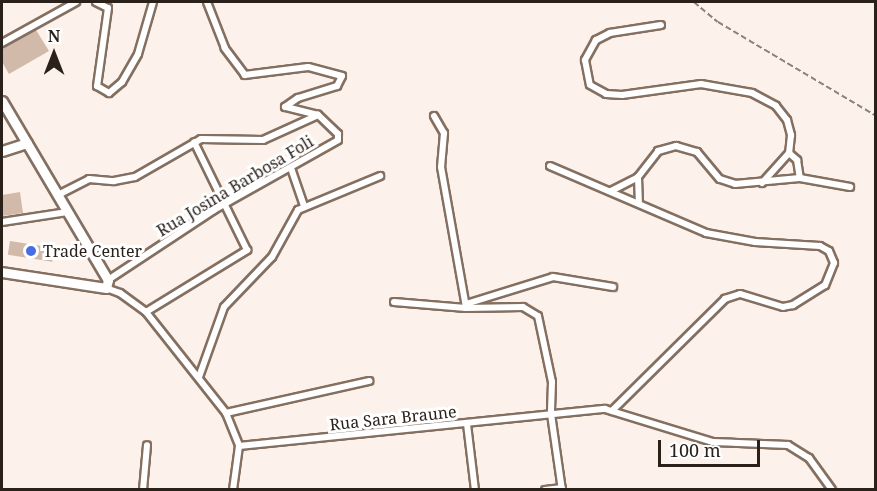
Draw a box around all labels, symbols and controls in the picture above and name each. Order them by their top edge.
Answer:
north arrow [24,24,84,84]
text: N [48,25,60,47]
street label: Rua Josina Barbosa Foli [153,132,317,240]
place label: Trade Center [43,241,142,261]
marker: Trade Center [24,244,38,258]
street label: Rua Sara Braune [329,402,457,434]
scale bar [661,428,763,466]
text: 100 m [669,438,721,462]

